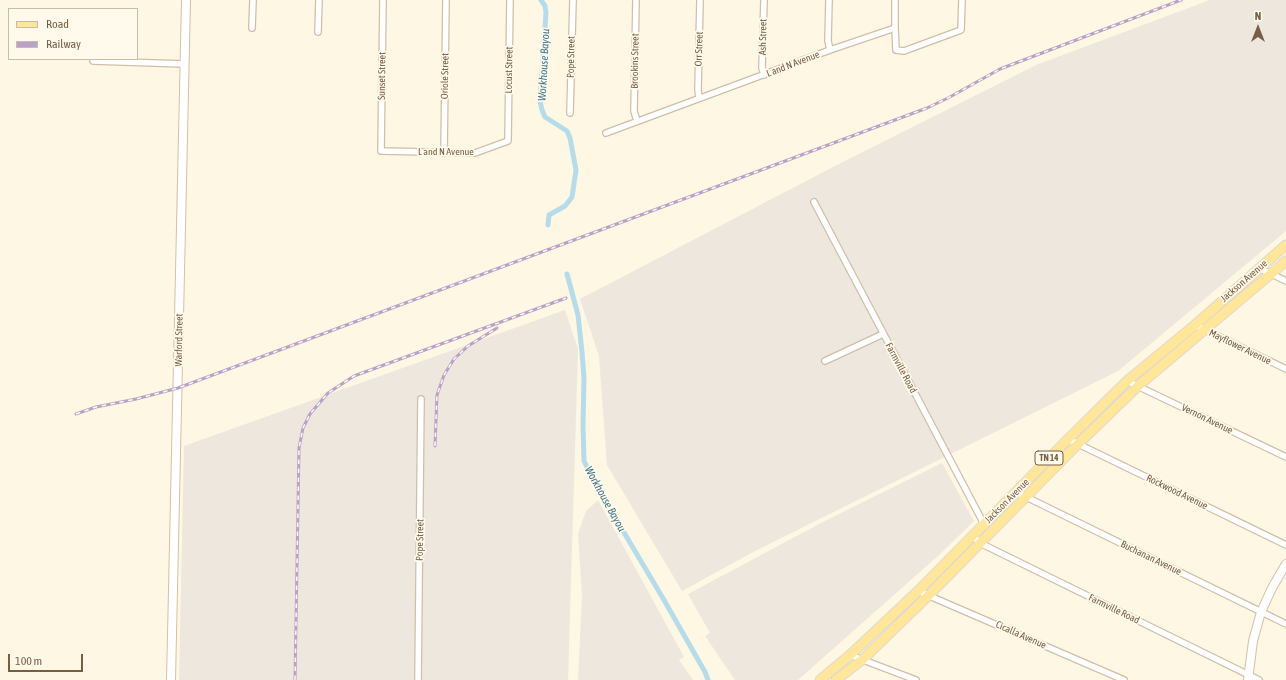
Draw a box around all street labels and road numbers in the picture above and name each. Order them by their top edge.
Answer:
street label: Ash Street [757,19,769,55]
street label: Orr Street [692,31,706,67]
street label: Brookins Street [629,33,641,89]
street label: Pope Street [565,36,577,78]
street label: Locust Street [503,46,515,94]
street label: L and N Avenue [765,48,821,80]
street label: Sunset Street [376,52,388,100]
street label: Oriole Street [439,53,451,99]
street label: L and N Avenue [418,146,474,158]
street label: Jackson Avenue [1218,257,1270,305]
street label: Warford Street [173,313,185,367]
street label: Mayflower Avenue [1207,327,1273,367]
street label: Farmville Road [883,341,919,395]
street label: Vernon Avenue [1179,401,1235,437]
road number: TN 14 [1035,451,1063,465]
street label: Rockwood Avenue [1144,472,1210,512]
street label: Jackson Avenue [982,476,1032,526]
street label: Pope Street [414,519,426,561]
street label: Buchanan Avenue [1119,538,1183,578]
street label: Farmville Road [1087,591,1141,627]
street label: Cicalla Avenue [994,619,1048,651]

